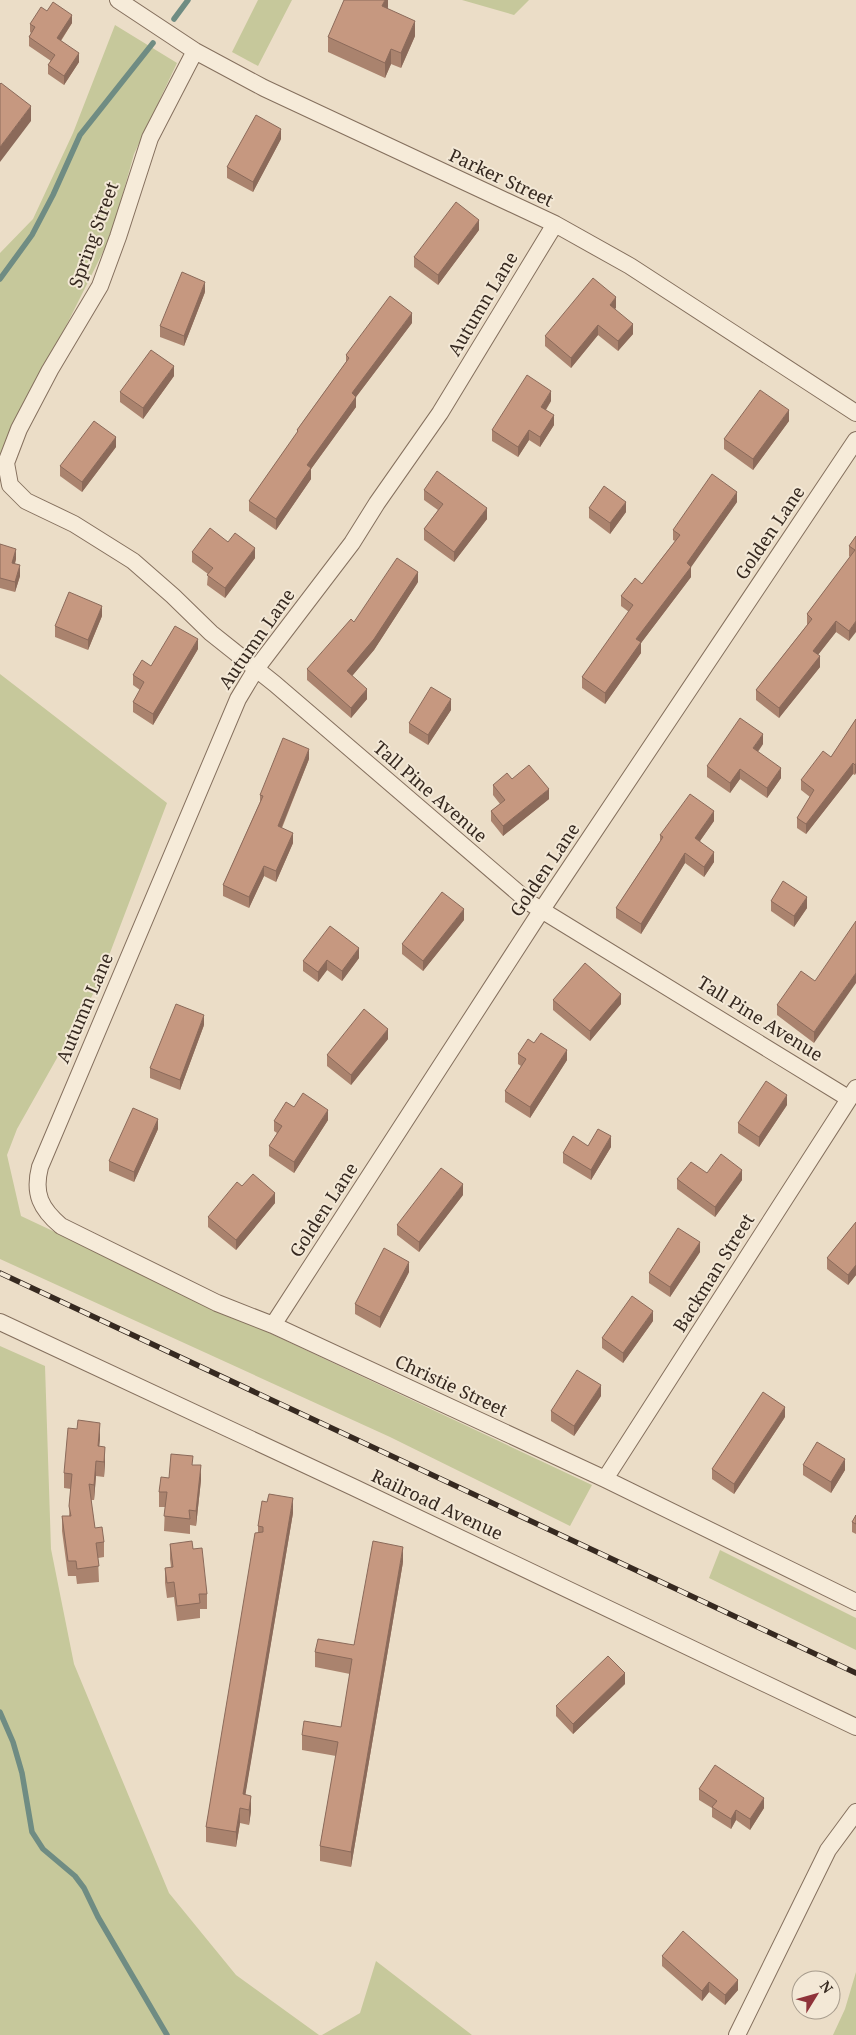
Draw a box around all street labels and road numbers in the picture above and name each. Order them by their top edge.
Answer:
street label: Parker Street [445,142,558,212]
street label: Spring Street [63,178,123,291]
street label: Autumn Lane [442,247,523,360]
street label: Golden Lane [729,481,809,584]
street label: Autumn Lane [213,583,300,693]
street label: Tall Pine Avenue [369,735,493,847]
street label: Golden Lane [504,818,584,921]
street label: Autumn Lane [50,949,118,1066]
street label: Tall Pine Avenue [693,970,828,1066]
street label: Golden Lane [284,1157,363,1261]
street label: Backman Street [667,1209,759,1336]
street label: Christie Street [391,1349,512,1422]
street label: Railroad Avenue [368,1463,507,1545]

